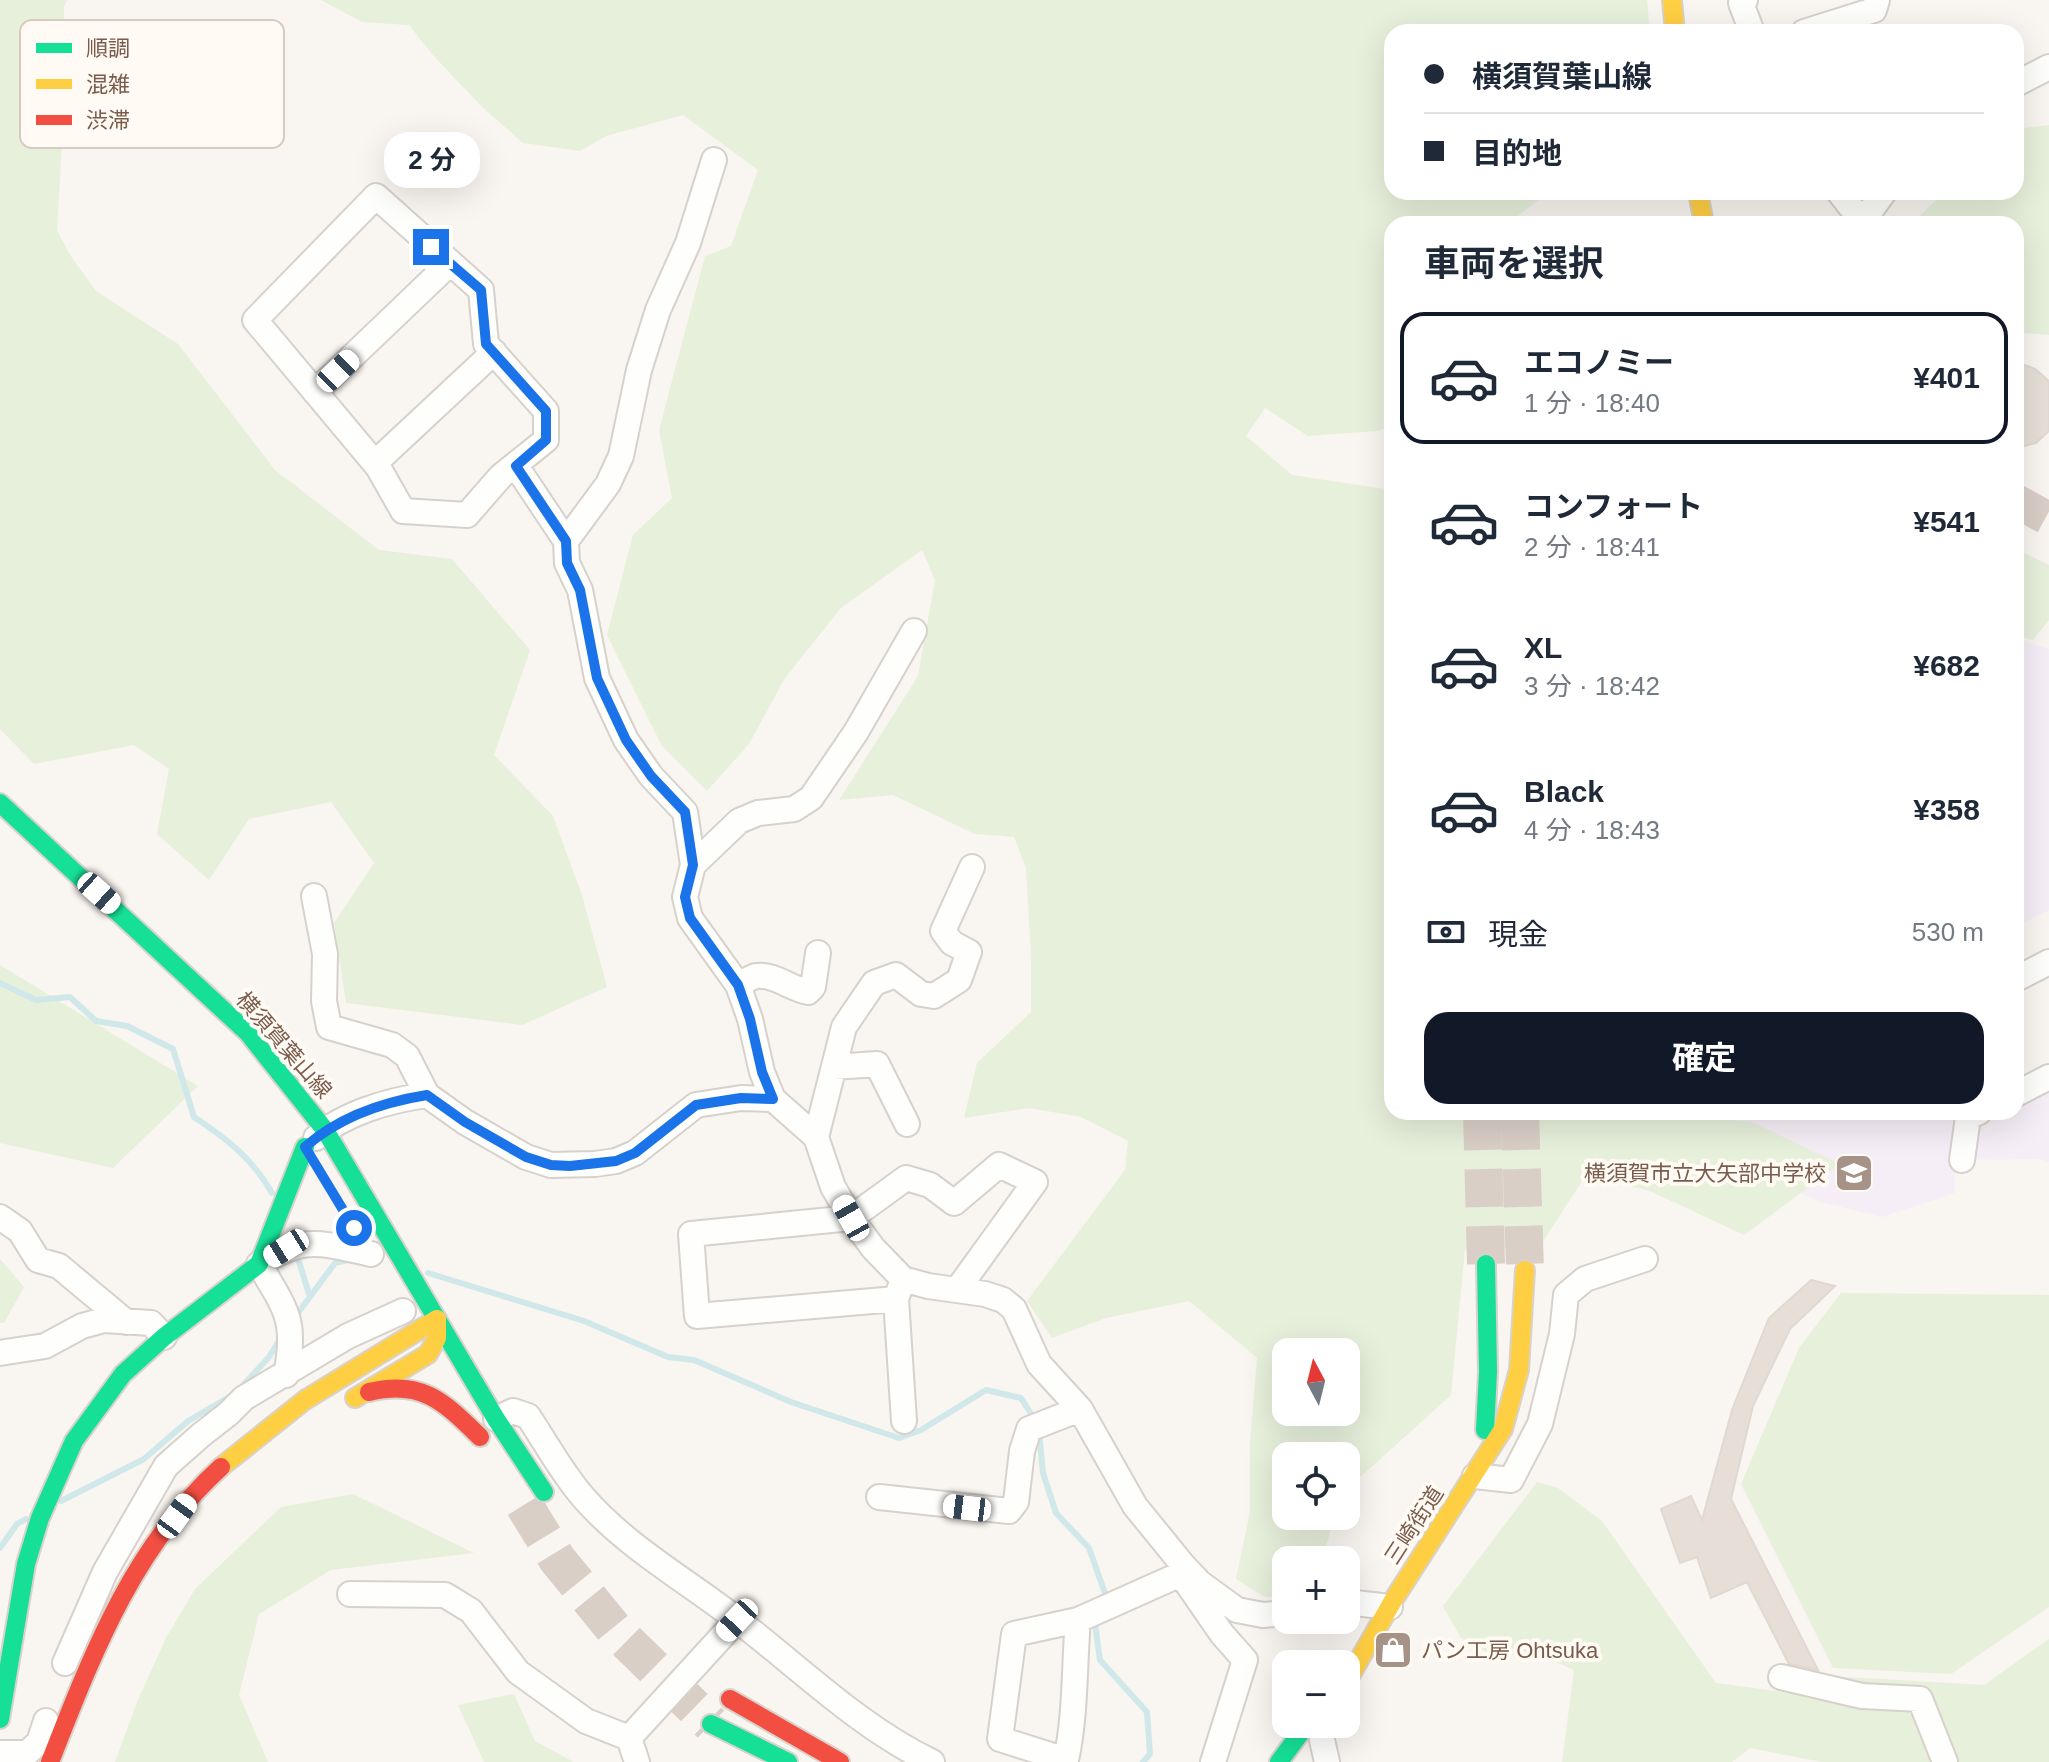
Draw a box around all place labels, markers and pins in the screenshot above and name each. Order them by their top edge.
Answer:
school or university icon: 横須賀市立大矢部中学校 [1833,1152,1875,1194]
place label: 横須賀市立大矢部中学校 [1584,1161,1826,1186]
shop icon: パン工房 Ohtsuka [1372,1629,1414,1671]
place label: パン工房 Ohtsuka [1421,1638,1599,1663]

